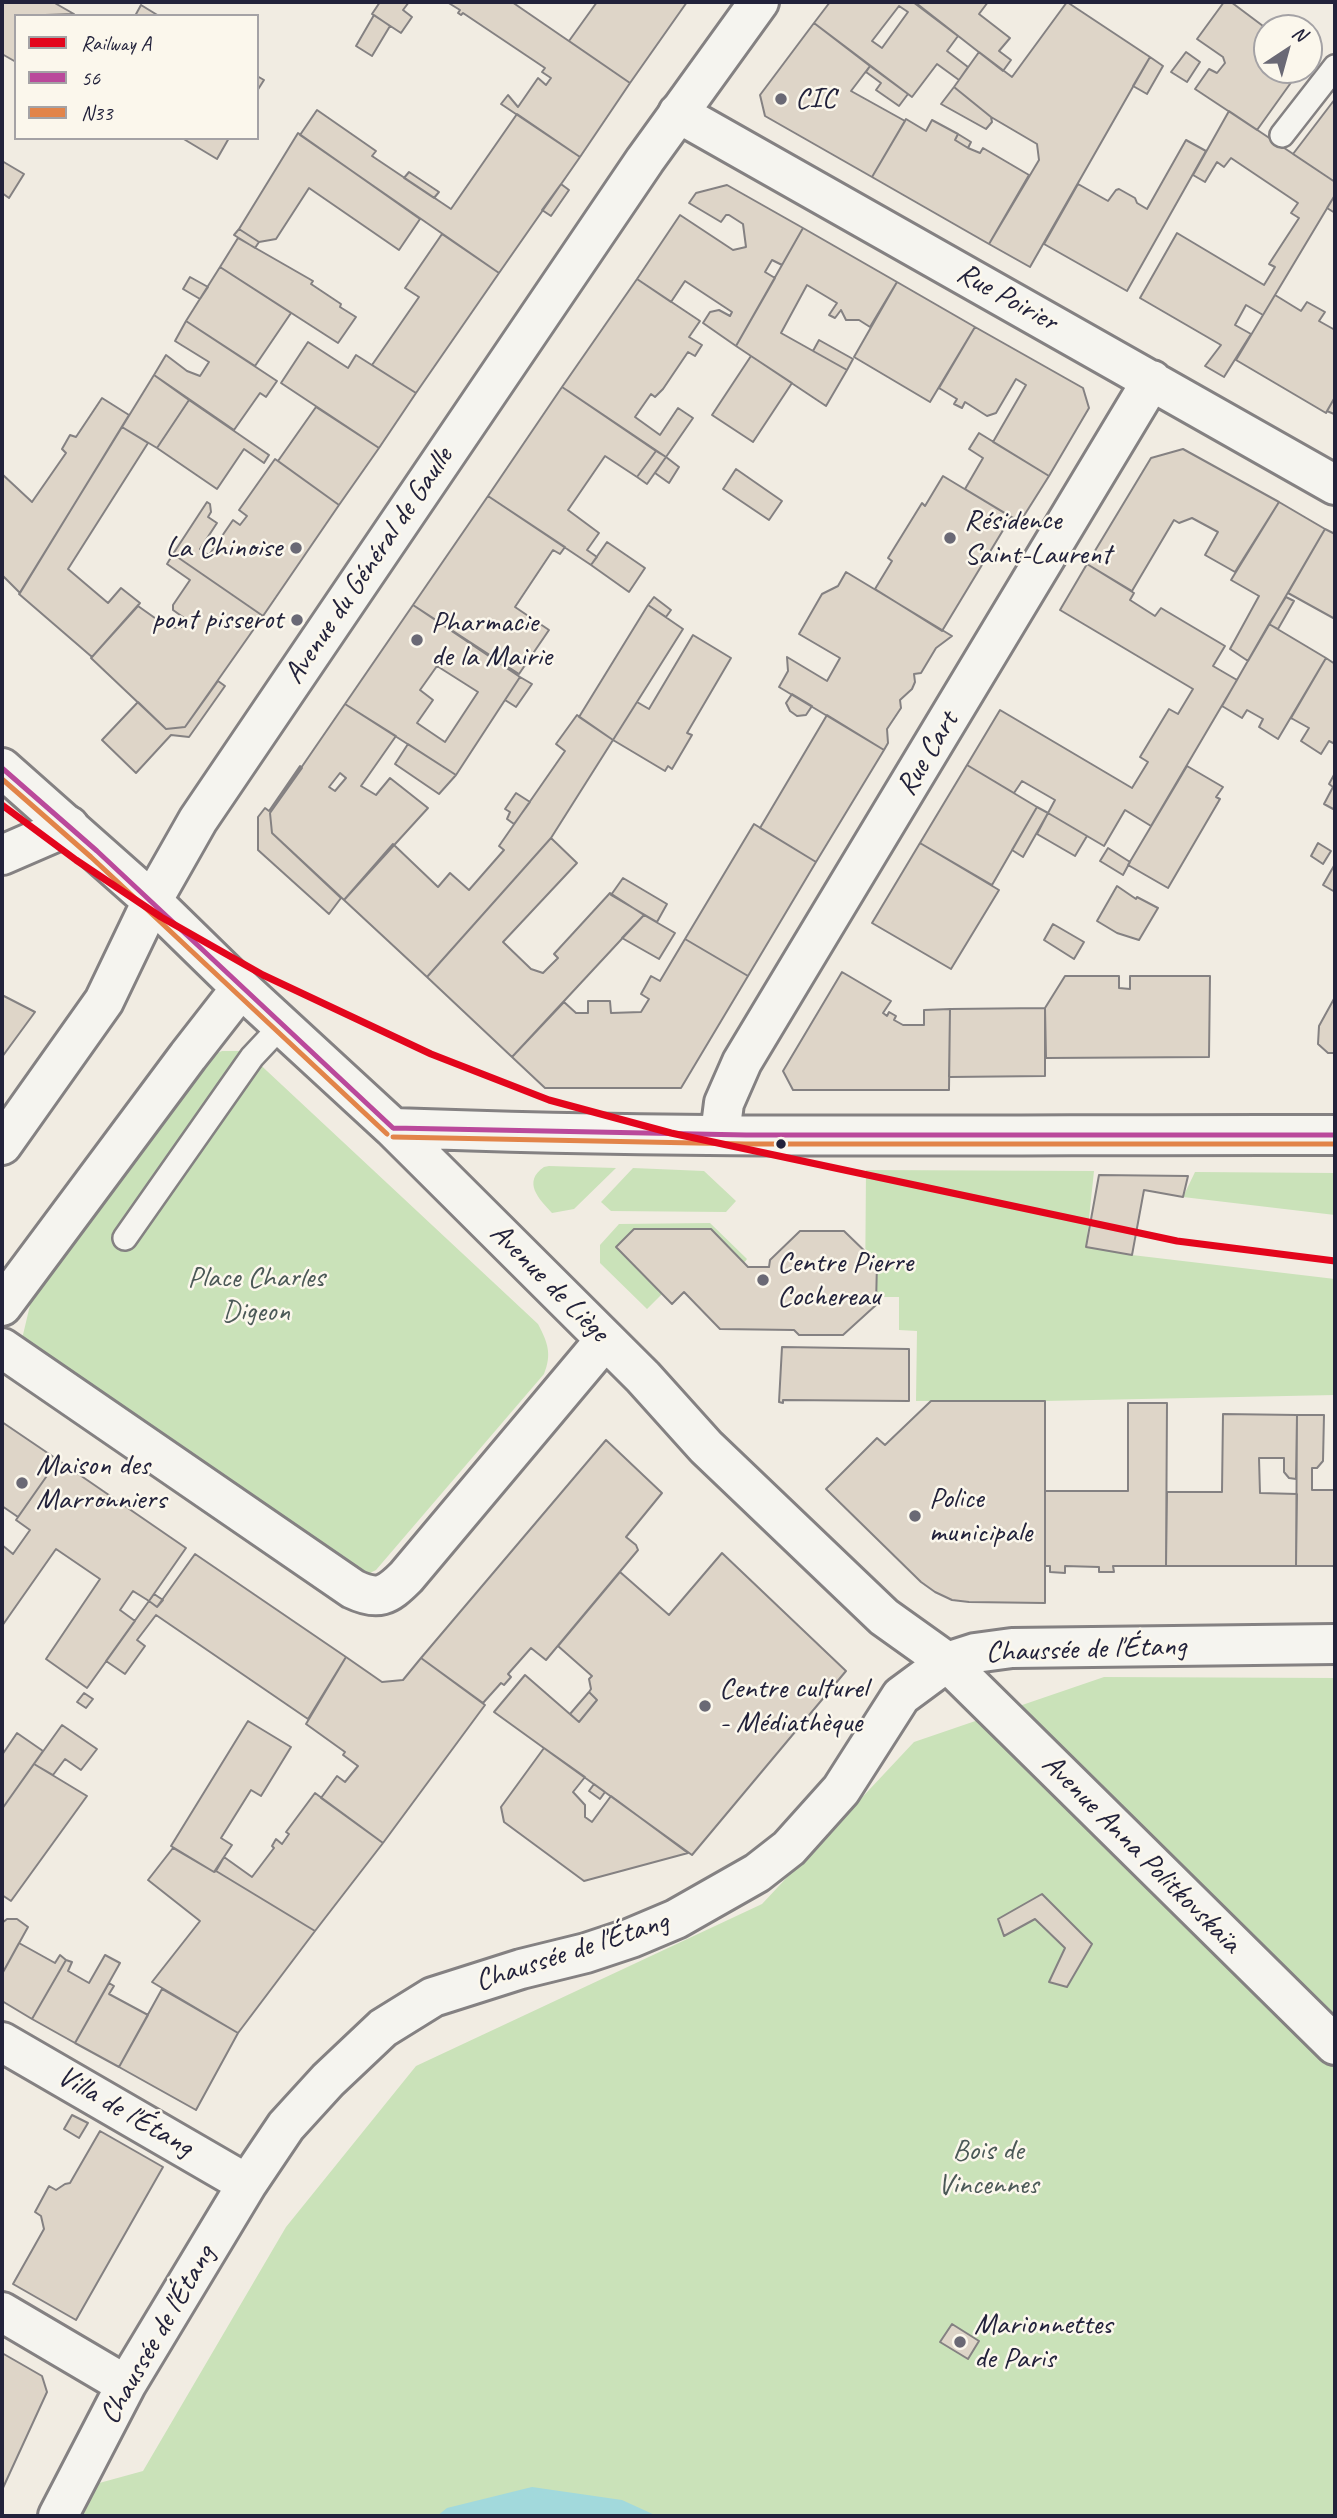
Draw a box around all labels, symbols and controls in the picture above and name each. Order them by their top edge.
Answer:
legend [14,14,259,140]
north arrow [1253,14,1323,84]
text: N [1287,20,1311,47]
text: Railway A [81,30,151,56]
text: 56 [81,65,100,91]
place label: CIC [795,81,836,117]
marker: CIC [773,91,789,107]
text: N33 [81,100,112,126]
street label: Rue Poirier [950,256,1064,340]
street label: Avenue du Général de Gaulle [277,441,461,691]
place label: Résidence Saint-Laurent [964,503,1111,574]
place label: La Chinoise [165,530,282,566]
marker: Résidence Saint-Laurent [942,530,958,546]
marker: La Chinoise [288,540,304,556]
place label: pont pisserot [152,602,283,638]
place label: Pharmacie de la Mairie [431,605,552,676]
marker: pont pisserot [289,612,305,628]
marker: Pharmacie de la Mairie [409,632,425,648]
street label: Rue Cart [889,706,967,802]
unlabelled marker [774,1137,788,1151]
street label: Avenue de Liège [482,1216,616,1350]
place label: Centre Pierre Cochereau [777,1245,913,1316]
park label: Place Charles Digeon [188,1260,324,1330]
marker: Centre Pierre Cochereau [755,1272,771,1288]
place label: Maison des Marronniers [36,1448,166,1518]
marker: Maison des Marronniers [14,1475,30,1491]
place label: Police municipale [929,1481,1032,1552]
marker: Police municipale [907,1508,923,1524]
street label: Chaussée de l'Étang [985,1629,1187,1671]
place label: Centre culturel - Médiathèque [719,1671,868,1742]
marker: Centre culturel - Médiathèque [697,1698,713,1714]
street label: Avenue Anna Politkovskaïa [1034,1747,1248,1961]
street label: Chaussée de l'Étang [471,1904,673,2000]
street label: Villa de l'Étang [51,2059,199,2165]
park label: Bois de Vincennes [937,2133,1039,2204]
street label: Chaussée de l'Étang [92,2239,224,2431]
place label: Marionnettes de Paris [974,2307,1112,2378]
marker: Marionnettes de Paris [952,2334,968,2350]

